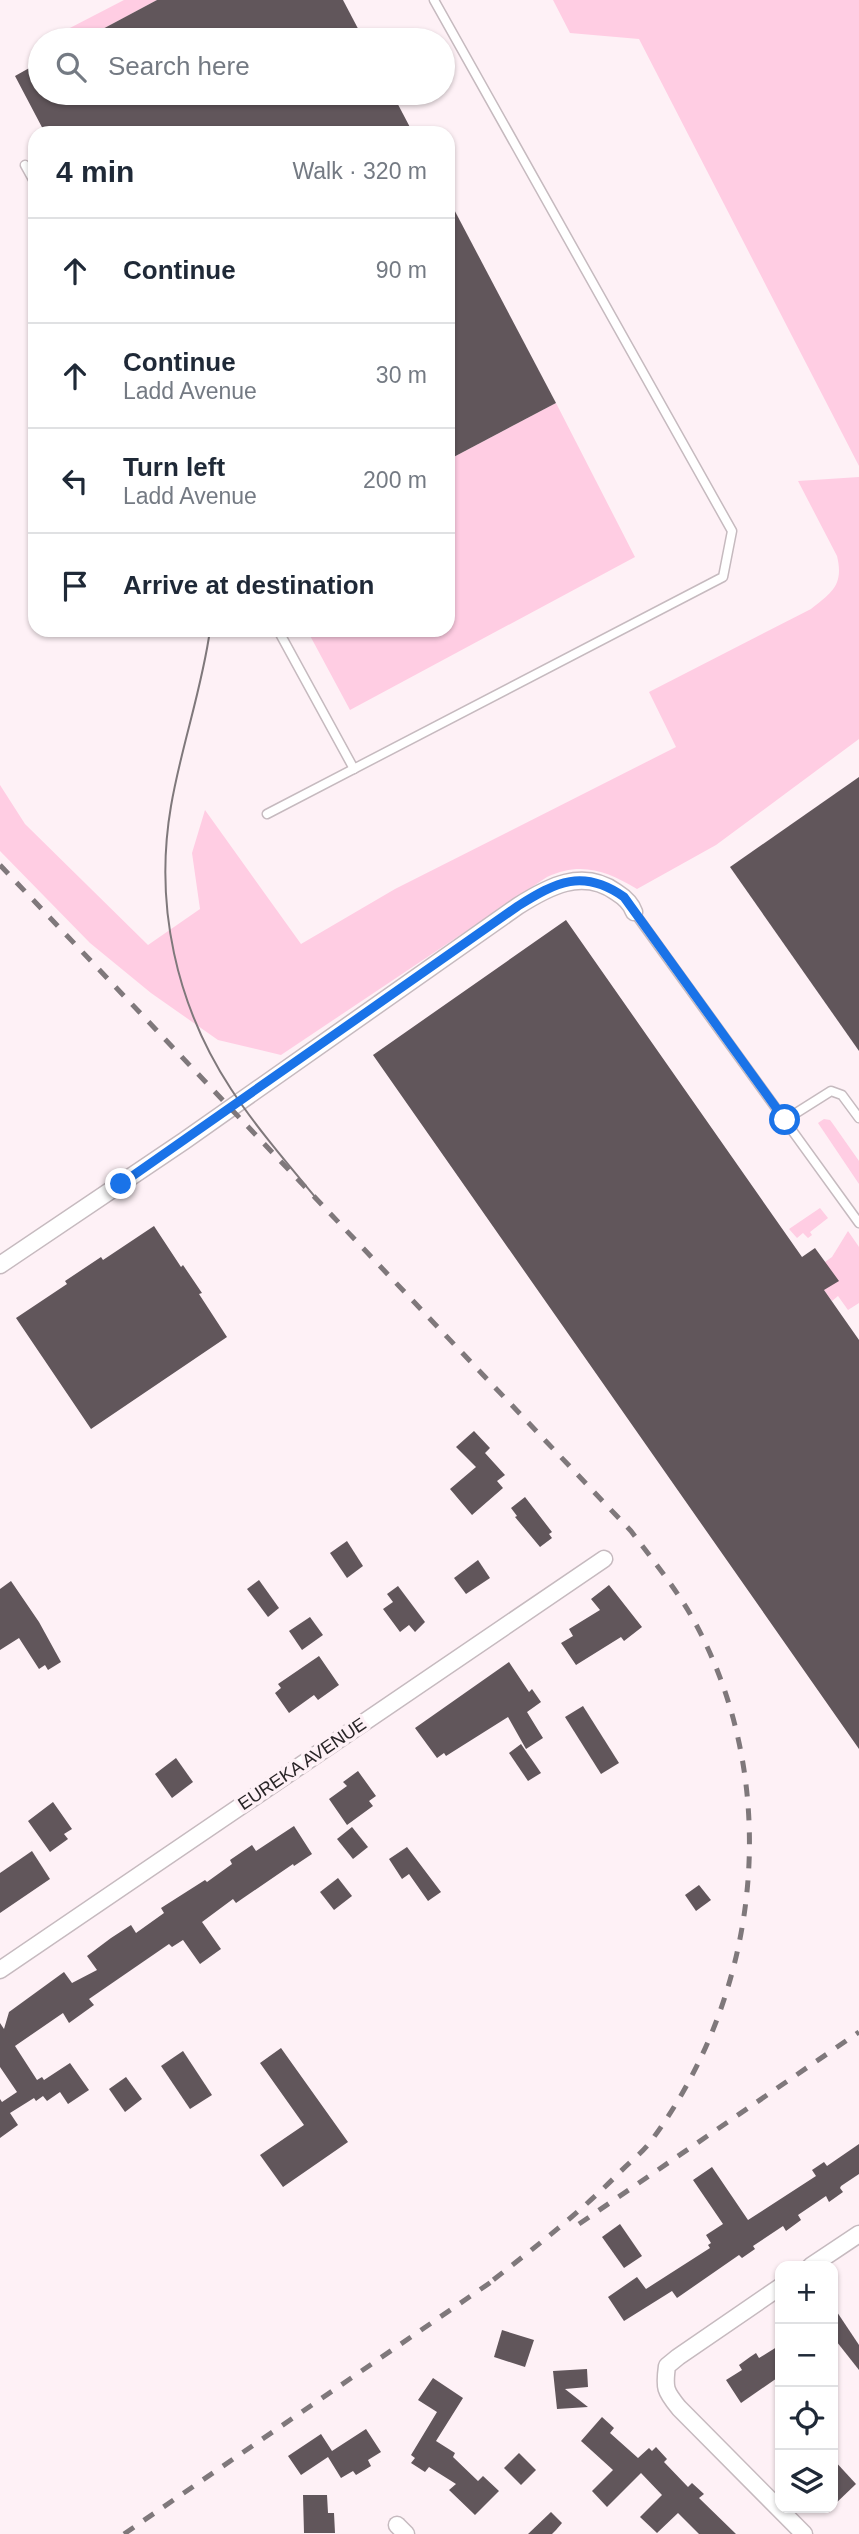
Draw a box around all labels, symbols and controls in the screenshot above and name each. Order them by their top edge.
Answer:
search box [28,28,455,105]
icon: search [52,48,90,86]
text: Search here [108,51,250,81]
text: 4 min [56,155,134,188]
text: Walk · 320 m [292,158,427,184]
icon: ahead [56,252,94,290]
text: Continue [123,255,236,285]
text: 90 m [376,257,427,283]
text: Continue [123,347,236,377]
icon: ahead [56,357,94,395]
text: 30 m [376,362,427,388]
text: Ladd Avenue [123,378,257,404]
text: Turn left [123,452,225,482]
icon: left [56,462,94,500]
text: 200 m [363,467,427,493]
text: Ladd Avenue [123,483,257,509]
icon: arrive [56,567,94,605]
text: Arrive at destination [123,570,374,600]
route start [769,1104,800,1135]
route end [105,1168,136,1199]
street label: EUREKA AVENUE [234,1714,370,1814]
map controls [775,2261,838,2513]
button: + [775,2261,838,2324]
button: − [775,2324,838,2387]
button: locate [775,2387,838,2450]
button: layers [775,2450,838,2513]

